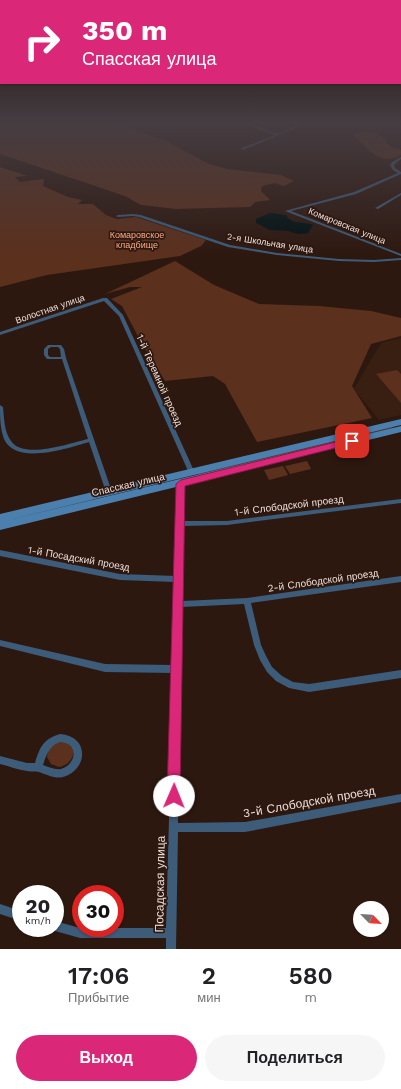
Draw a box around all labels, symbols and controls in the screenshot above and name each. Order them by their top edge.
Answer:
text: 350 m [82,14,167,47]
icon: right [16,16,68,68]
text: Спасская улица [82,48,216,69]
street label: Комаровская улица [307,206,387,246]
park label: Комаровское кладбище [110,230,164,250]
street label: 2-я Школьная улица [226,231,314,255]
street label: Волостная улица [14,292,86,326]
street label: 1-й Теремной проезд [134,333,185,428]
pin [335,424,369,458]
icon: arrive [341,430,363,452]
street label: Спасская улица [90,471,166,498]
street label: 1-й Слободской проезд [234,493,344,518]
street label: 1-й Посадский проезд [27,544,131,573]
street label: 2-й Слободской проезд [267,567,379,594]
position arrow [153,775,195,817]
street label: 3-й Слободской проезд [242,783,376,821]
street label: Посадская улица [152,835,168,932]
speed limit sign: 30 [72,885,124,937]
text: 20 [26,894,50,918]
north arrow [353,901,389,937]
map controls [353,901,389,937]
text: km/h [25,915,51,926]
text: 17:06 [68,962,129,990]
text: 2 [202,962,216,990]
text: 580 [289,962,333,990]
text: Прибытие [68,990,129,1005]
text: мин [197,990,221,1005]
text: m [305,990,317,1005]
button: Выход [16,1035,197,1081]
button: Поделиться [205,1035,385,1081]

